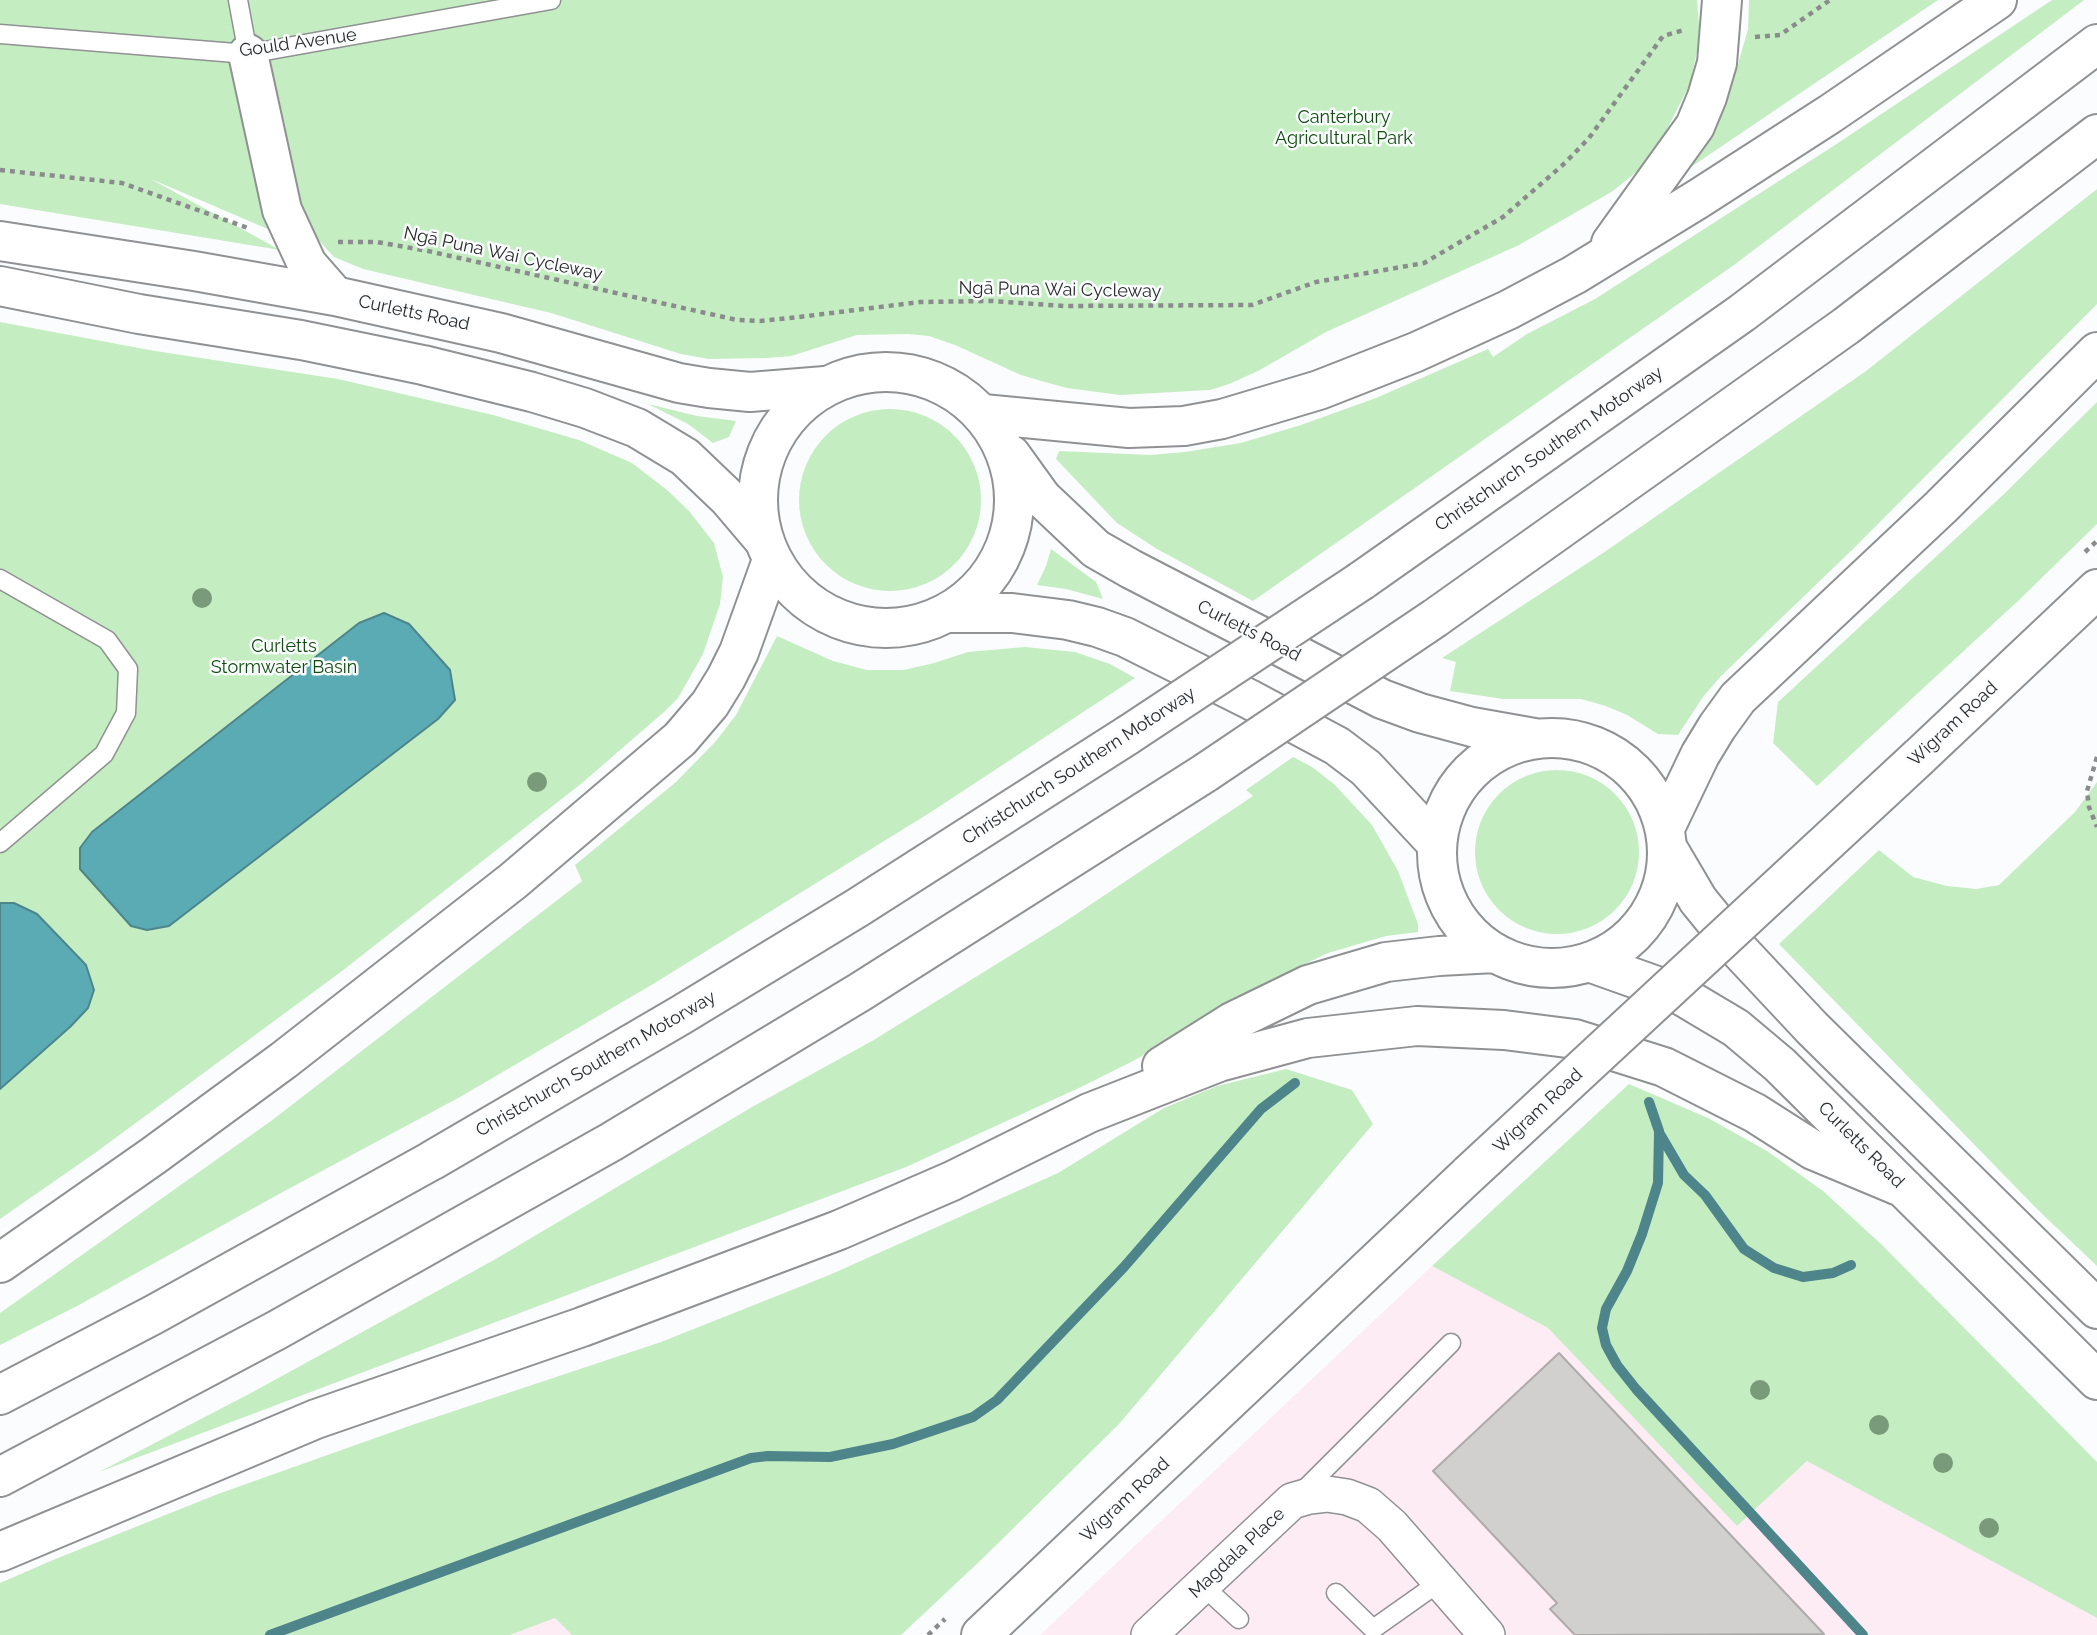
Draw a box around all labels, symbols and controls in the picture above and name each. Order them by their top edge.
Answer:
street label: Gould Avenue [238,24,358,62]
park label: Canterbury Agricultural Park [1275,107,1413,150]
street label: Ngā Puna Wai Cycleway [402,222,604,286]
street label: Ngā Puna Wai Cycleway [958,277,1162,303]
street label: Curletts Road [356,291,472,335]
street label: Christchurch Southern Motorway [1431,362,1667,536]
street label: Curletts Road [1194,596,1304,666]
park label: Curletts Stormwater Basin [211,636,357,678]
street label: Wigram Road [1904,677,2002,771]
street label: Christchurch Southern Motorway [959,683,1199,849]
street label: Christchurch Southern Motorway [472,986,720,1142]
street label: Wigram Road [1489,1064,1587,1158]
street label: Curletts Road [1813,1097,1909,1193]
street label: Wigram Road [1076,1453,1174,1547]
street label: Magdala Place [1185,1503,1289,1603]

